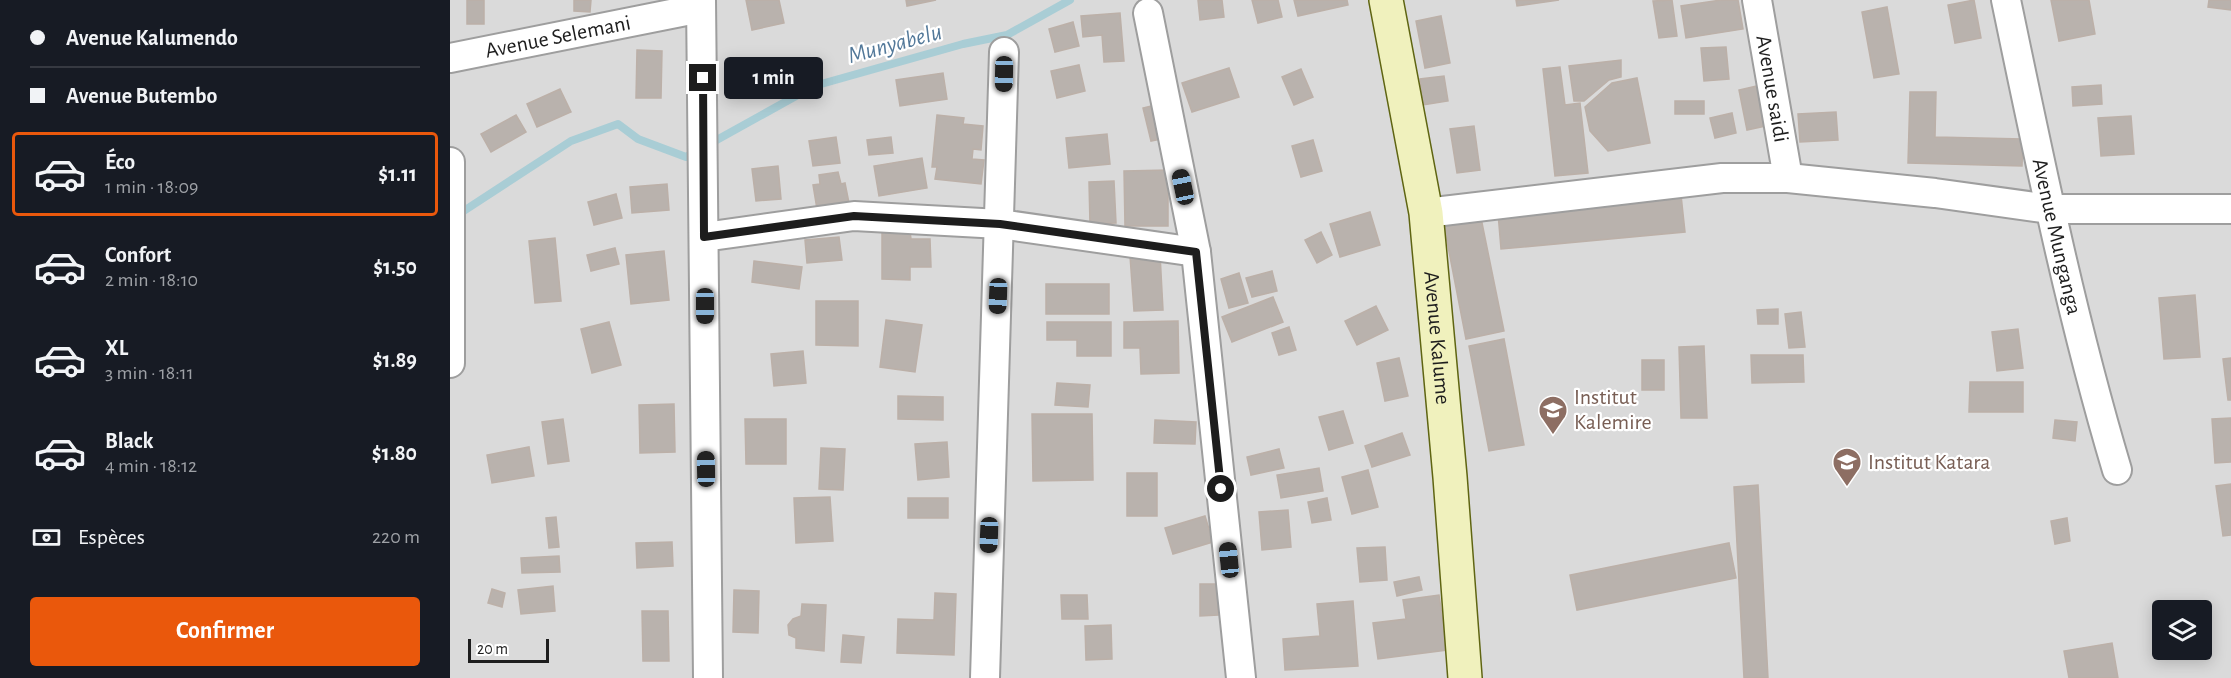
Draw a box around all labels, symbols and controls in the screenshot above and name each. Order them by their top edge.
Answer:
street label: Avenue Selemani [483,11,632,62]
water label: Munyabelu [845,20,945,68]
text: Avenue Kalumendo [66,27,238,49]
street label: Avenue saidi [1752,33,1793,144]
car [995,56,1013,92]
callout: 1 min [724,57,823,99]
route end [689,64,716,91]
text: 1 min [752,68,795,88]
text: Avenue Butembo [66,85,217,107]
icon: car [33,147,87,201]
text: Éco [105,151,135,173]
street label: Avenue Munganga [2029,156,2086,317]
text: $1.11 [378,163,417,185]
car [1170,168,1196,206]
text: 1 min · 18:09 [105,177,198,197]
icon: car [33,240,87,294]
text: Confort [105,244,171,266]
text: $1.50 [373,256,417,278]
text: 2 min · 18:10 [105,270,198,290]
street label: Avenue Kalume [1420,270,1454,406]
car [988,278,1008,314]
car [696,288,714,324]
icon: car [33,333,87,387]
text: XL [105,337,128,359]
text: $1.89 [373,349,417,371]
text: 3 min · 18:11 [105,363,194,383]
place label: Institut Kalemire [1574,386,1652,433]
school or university icon: Institut Kalemire [1537,394,1569,436]
icon: car [33,426,87,480]
text: Black [105,430,153,452]
text: $1.80 [372,442,417,464]
school or university icon: Institut Katara [1831,446,1863,488]
car [697,451,715,487]
place label: Institut Katara [1868,451,1990,473]
text: 4 min · 18:12 [105,456,197,476]
route start [1207,475,1234,502]
car [979,517,999,553]
icon: cash [30,521,63,554]
text: Espèces [78,526,145,548]
text: 220 m [372,527,420,547]
car [1218,541,1240,579]
button: Confirmer [30,597,420,666]
map controls [2152,600,2212,660]
button: layers [2152,600,2212,660]
scale bar [468,636,549,664]
text: 20 m [477,641,508,657]

